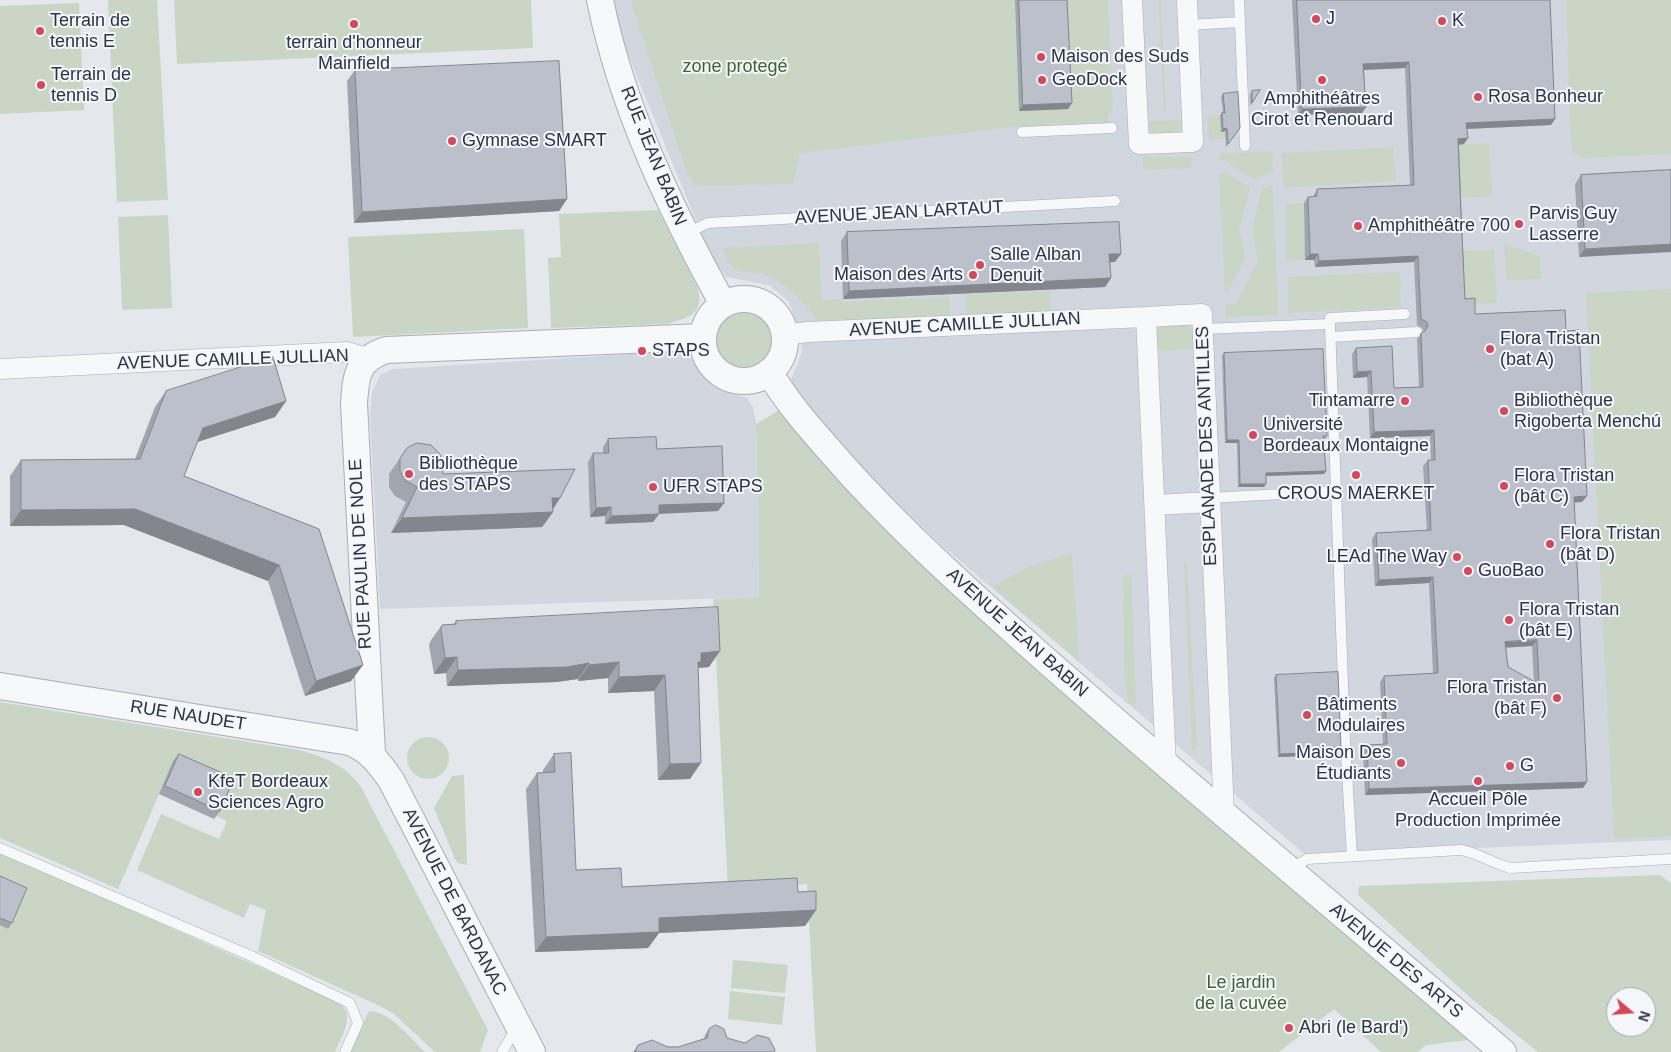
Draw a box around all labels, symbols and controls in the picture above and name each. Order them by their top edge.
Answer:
place label: J [1326,8,1335,30]
place label: Terrain de tennis E [50,10,130,52]
place label: K [1452,10,1464,32]
marker: J [1310,13,1322,25]
marker: K [1436,15,1448,27]
marker: terrain d'honneur Mainfield [348,18,360,30]
marker: Terrain de tennis E [34,25,46,37]
place label: terrain d'honneur Mainfield [286,32,422,74]
place label: Maison des Suds [1051,46,1189,68]
marker: Maison des Suds [1035,51,1047,63]
park label: zone protegé [682,56,788,78]
place label: Terrain de tennis D [51,64,131,106]
place label: GeoDock [1052,69,1127,91]
marker: GeoDock [1036,74,1048,86]
marker: Amphithéâtres Cirot et Renouard [1316,74,1328,86]
marker: Terrain de tennis D [35,79,47,91]
street label: RUE JEAN BABIN [615,83,691,229]
place label: Rosa Bonheur [1488,86,1603,108]
place label: Amphithéâtres Cirot et Renouard [1251,88,1393,130]
marker: Rosa Bonheur [1472,91,1484,103]
place label: Gymnase SMART [462,130,607,152]
marker: Gymnase SMART [446,135,458,147]
street label: AVENUE JEAN LARTAUT [794,197,1004,229]
place label: Parvis Guy Lasserre [1529,203,1617,245]
place label: Amphithéâtre 700 [1368,215,1510,237]
marker: Parvis Guy Lasserre [1513,218,1525,230]
marker: Amphithéâtre 700 [1352,220,1364,232]
place label: Salle Alban Denuit [990,244,1081,286]
marker: Salle Alban Denuit [974,259,986,271]
place label: Maison des Arts [834,264,963,286]
marker: Maison des Arts [967,269,979,281]
street label: AVENUE CAMILLE JULLIAN [849,308,1081,342]
street label: ESPLANADE DES ANTILLES [1192,326,1222,566]
place label: Flora Tristan (bat A) [1500,328,1600,370]
place label: STAPS [652,340,710,362]
marker: Flora Tristan (bat A) [1484,343,1496,355]
street label: AVENUE CAMILLE JULLIAN [117,345,349,375]
marker: STAPS [636,345,648,357]
place label: Tintamarre [1309,390,1395,412]
place label: Bibliothèque Rigoberta Menchú [1514,390,1661,432]
marker: Tintamarre [1399,395,1411,407]
marker: Bibliothèque Rigoberta Menchú [1498,405,1510,417]
place label: Université Bordeaux Montaigne [1263,414,1429,456]
marker: Université Bordeaux Montaigne [1247,429,1259,441]
place label: Bibliothèque des STAPS [419,453,518,496]
street label: RUE PAULIN DE NOLE [345,458,377,650]
place label: Flora Tristan (bât C) [1514,465,1614,508]
marker: Bibliothèque des STAPS [403,468,415,480]
marker: CROUS MAERKET [1350,469,1362,481]
place label: UFR STAPS [663,476,763,498]
marker: Flora Tristan (bât C) [1498,480,1510,492]
marker: UFR STAPS [647,481,659,493]
place label: CROUS MAERKET [1277,483,1435,505]
place label: Flora Tristan (bât D) [1560,523,1660,566]
marker: Flora Tristan (bât D) [1544,538,1556,550]
place label: LEAd The Way [1327,546,1447,568]
marker: LEAd The Way [1451,551,1463,563]
place label: GuoBao [1478,560,1544,582]
street label: AVENUE JEAN BABIN [942,564,1092,702]
marker: GuoBao [1462,565,1474,577]
place label: Flora Tristan (bât E) [1519,599,1619,642]
marker: Flora Tristan (bât E) [1503,614,1515,626]
place label: Flora Tristan (bât F) [1447,677,1547,720]
marker: Flora Tristan (bât F) [1551,692,1563,704]
place label: Bâtiments Modulaires [1317,694,1405,736]
street label: RUE NAUDET [129,696,247,736]
marker: Bâtiments Modulaires [1301,709,1313,721]
place label: Maison Des Étudiants [1296,742,1391,784]
place label: G [1520,755,1534,777]
marker: Maison Des Étudiants [1395,757,1407,769]
marker: G [1504,760,1516,772]
place label: KfeT Bordeaux Sciences Agro [208,771,328,814]
marker: Accueil Pôle Production Imprimée [1472,775,1484,787]
marker: KfeT Bordeaux Sciences Agro [192,786,204,798]
place label: Accueil Pôle Production Imprimée [1395,789,1561,832]
street label: AVENUE DE BARDANAC [397,805,511,999]
street label: AVENUE DES ARTS [1325,899,1467,1023]
park label: Le jardin de la cuvée [1195,972,1287,1014]
north arrow [1606,987,1656,1037]
text: N [1635,1009,1653,1024]
place label: Abri (le Bard') [1299,1017,1408,1039]
marker: Abri (le Bard') [1283,1022,1295,1034]

